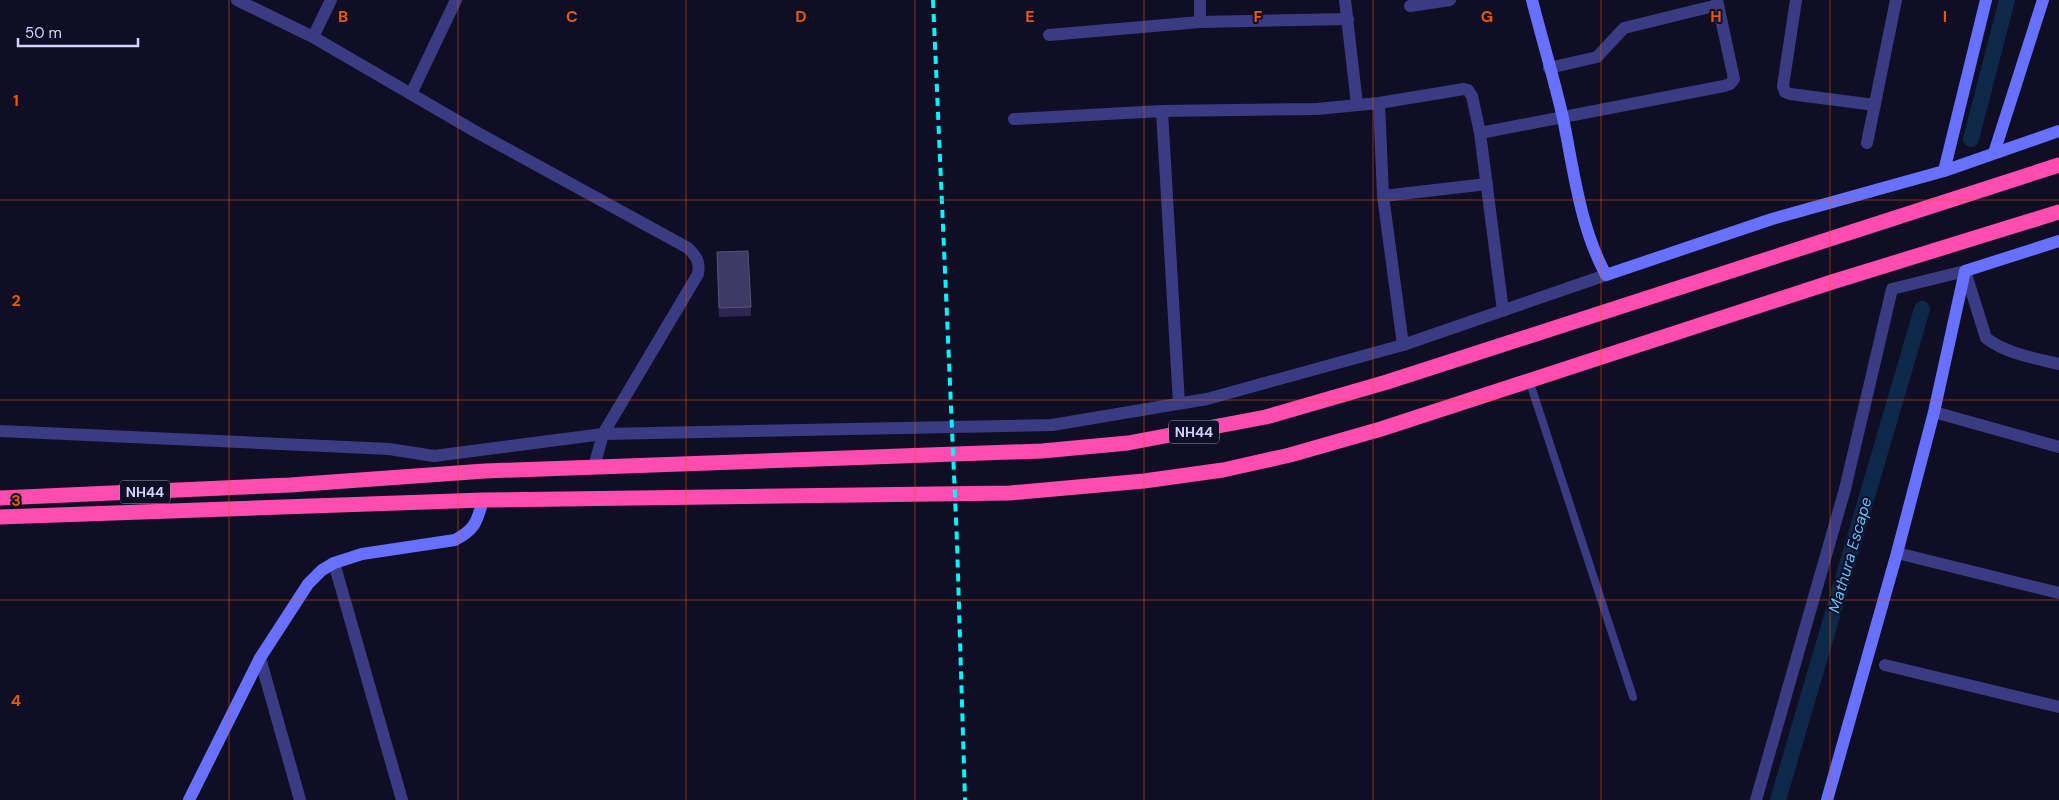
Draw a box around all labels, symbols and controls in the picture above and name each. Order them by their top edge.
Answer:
text: B [338,6,348,27]
text: C [566,6,578,27]
text: D [795,6,807,27]
text: E [1025,6,1035,27]
text: F [1254,6,1263,27]
text: G [1481,6,1493,27]
text: H [1710,6,1722,27]
text: I [1943,6,1947,27]
scale bar [18,15,138,47]
text: 50 m [25,23,62,43]
text: 1 [13,90,19,111]
text: 2 [11,290,21,311]
road number: NH44 [1169,421,1219,444]
road number: NH44 [120,481,170,504]
text: 3 [11,490,21,511]
water label: Mathura Escape [1823,495,1877,615]
text: 4 [11,690,21,711]

